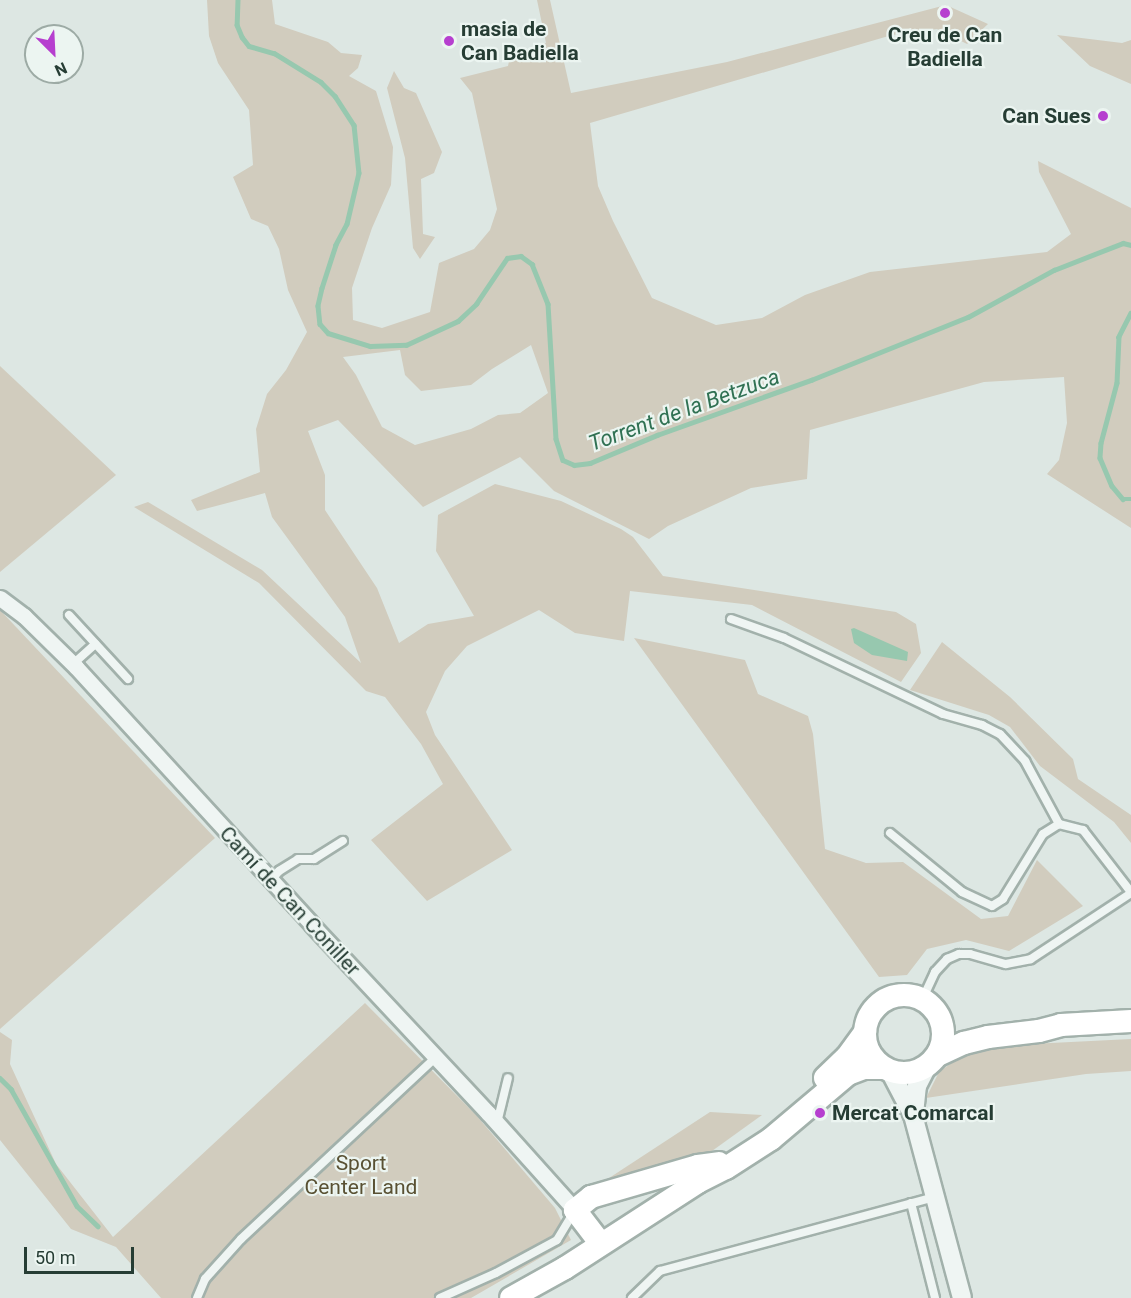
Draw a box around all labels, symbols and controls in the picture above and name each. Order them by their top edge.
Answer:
marker: Creu de Can Badiella [938,6,952,20]
place label: masia de Can Badiella [461,16,579,66]
place label: Creu de Can Badiella [888,22,1002,72]
north arrow [24,24,84,84]
marker: masia de Can Badiella [442,34,456,48]
text: N [52,58,70,80]
place label: Can Sues [1002,103,1091,129]
marker: Can Sues [1096,109,1110,123]
water label: Torrent de la Betzuca [585,363,783,457]
street label: Camí de Can Coniller [214,821,366,981]
place label: Mercat Comarcal [832,1100,994,1126]
marker: Mercat Comarcal [813,1106,827,1120]
park label: Sport Center Land [305,1150,417,1200]
scale bar [27,1235,136,1273]
text: 50 m [35,1247,75,1268]

